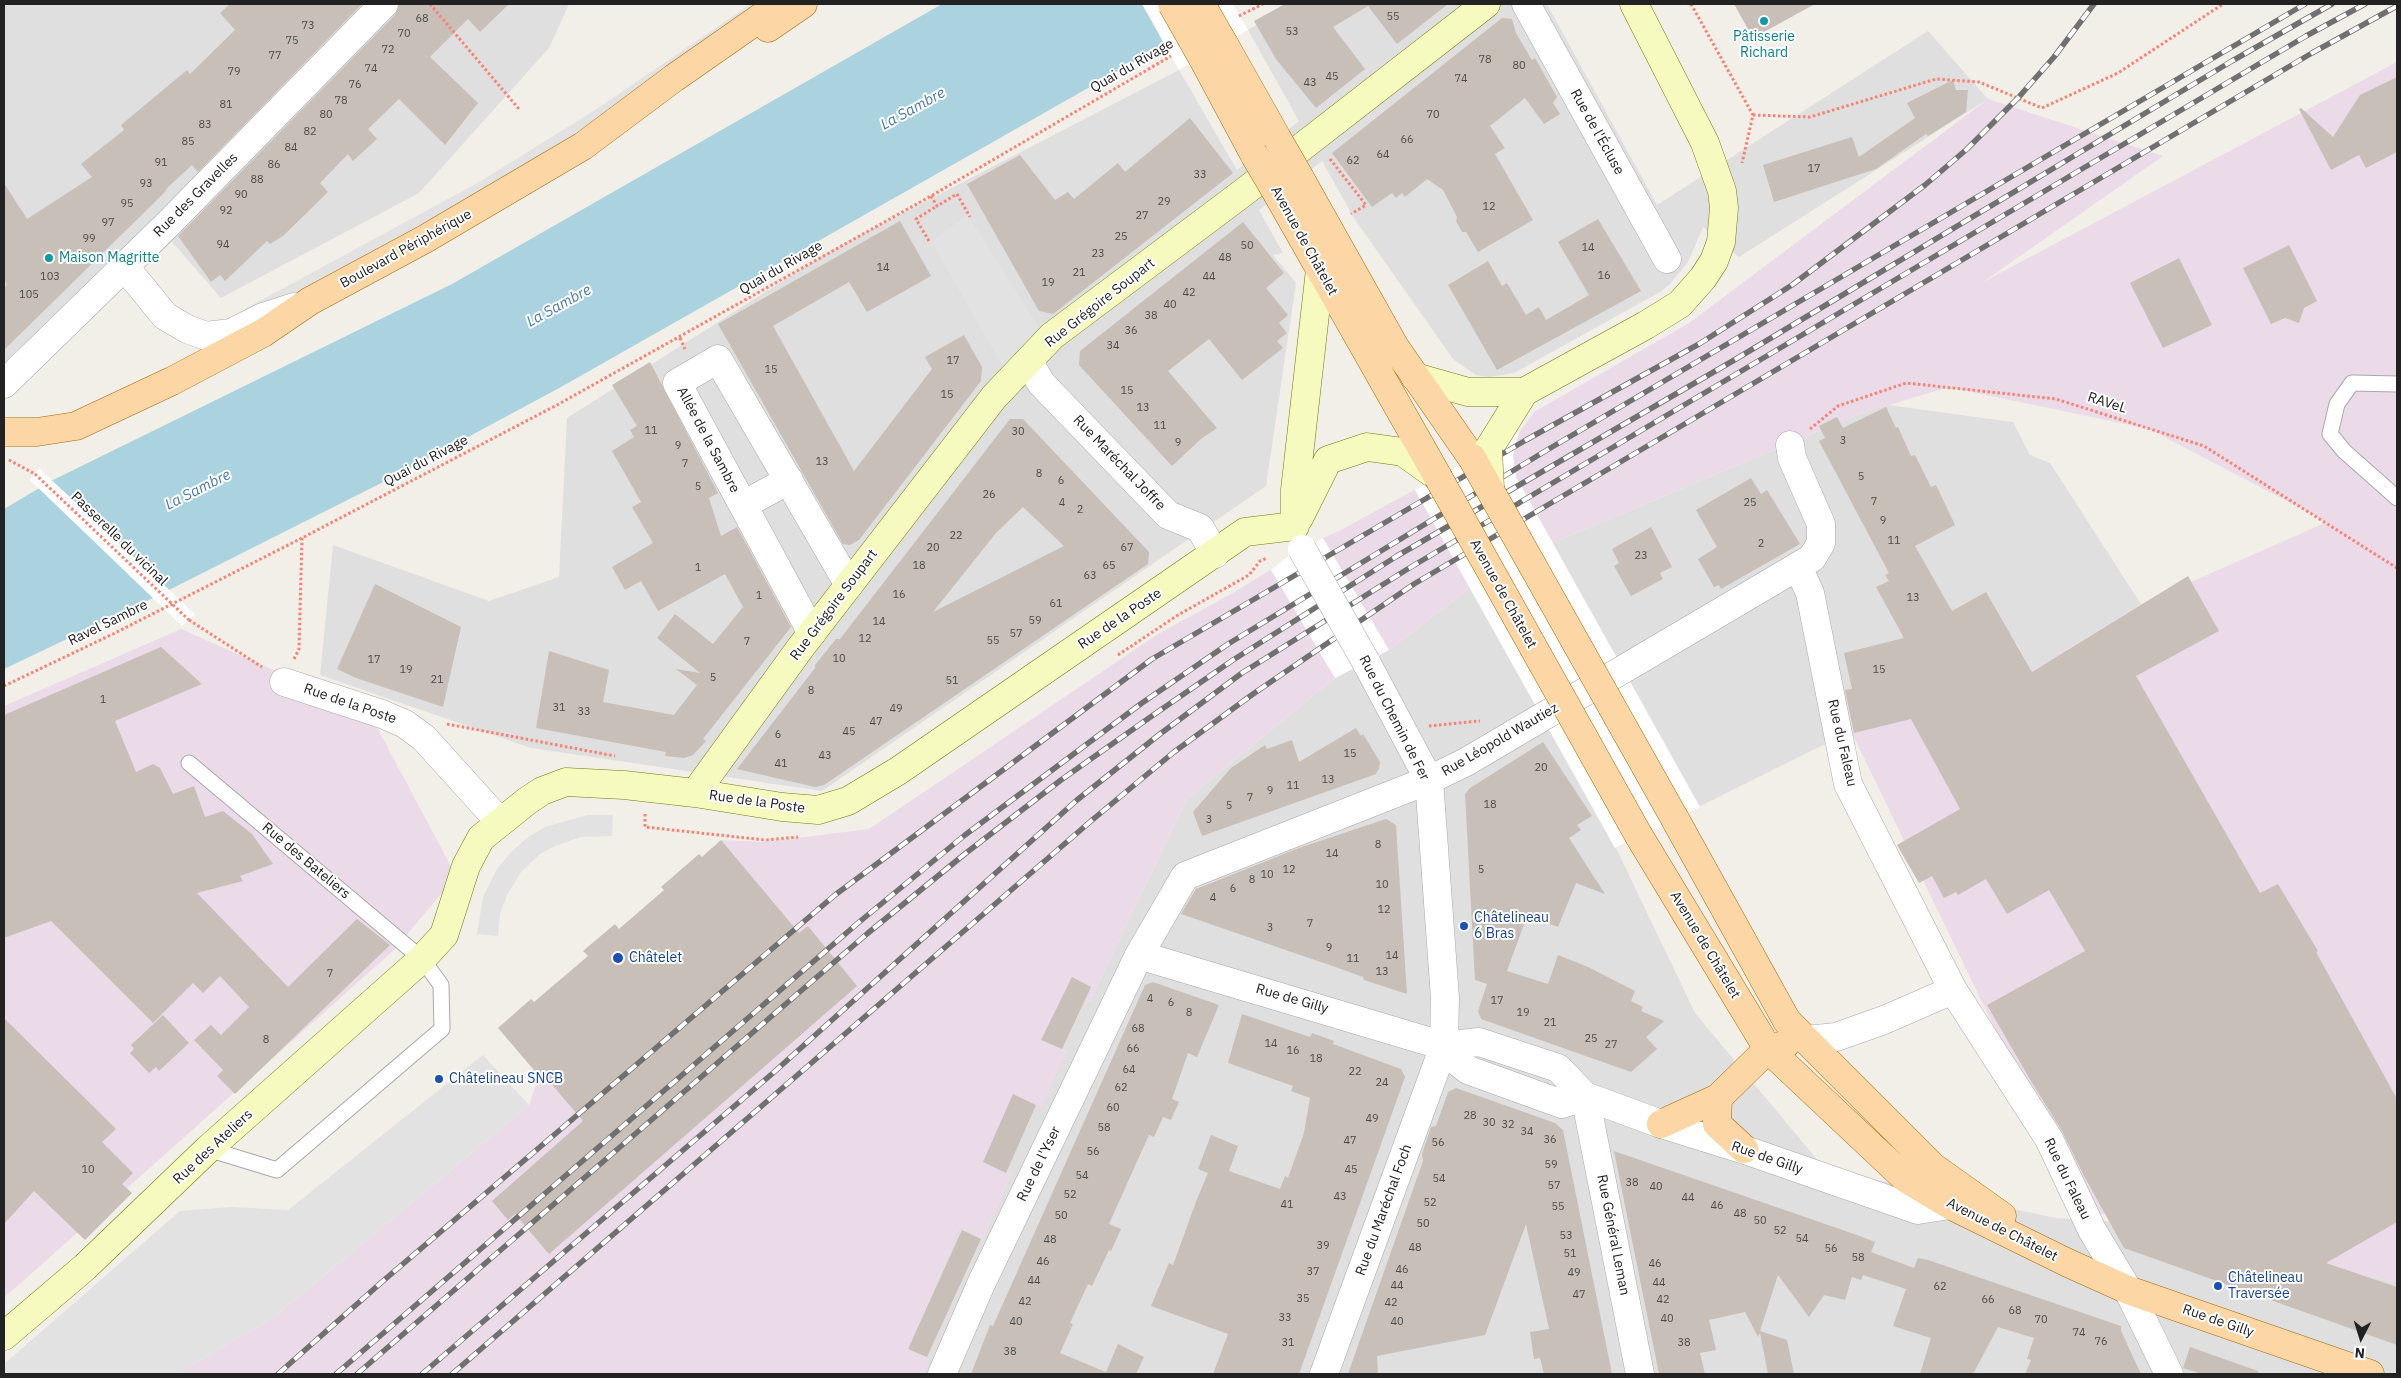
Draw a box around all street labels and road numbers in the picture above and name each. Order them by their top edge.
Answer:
street label: Quai du Rivage [1087,35,1177,97]
street label: Rue de l'Écluse [1566,86,1628,178]
street label: Rue des Gravelles [150,149,242,241]
street label: Avenue de Châtelet [1267,183,1341,299]
street label: Boulevard Périphérique [337,206,475,292]
street label: Quai du Rivage [736,237,826,299]
street label: Rue Grégoire Soupart [1042,255,1158,351]
street label: Allée de la Sambre [673,384,743,496]
street label: RAVeL [2085,389,2129,417]
street label: Rue Maréchal Joffre [1069,412,1169,514]
street label: Quai du Rivage [381,432,471,490]
street label: Passerelle du vicinal [67,489,171,589]
street label: Avenue de Châtelet [1466,536,1540,652]
street label: Rue Grégoire Soupart [787,546,881,664]
street label: Rue de la Poste [1075,585,1165,653]
street label: Ravel Sambre [65,596,151,650]
street label: Rue du Chemin de Fer [1355,653,1433,783]
street label: Rue de la Poste [301,680,399,728]
street label: Rue du Faleau [1824,698,1860,788]
street label: Rue Léopold Wautiez [1439,700,1561,780]
street label: Rue de la Poste [708,787,806,817]
street label: Rue des Bateliers [258,819,354,903]
street label: Avenue de Châtelet [1666,888,1744,1002]
street label: Rue de Gilly [1254,981,1330,1017]
street label: Rue des Ateliers [170,1106,256,1188]
street label: Rue de l'Yser [1014,1124,1064,1204]
street label: Rue du Faleau [2040,1135,2094,1223]
street label: Rue de Gilly [1729,1138,1805,1178]
street label: Rue du Maréchal Foch [1352,1142,1416,1278]
street label: Rue Général Leman [1593,1173,1633,1297]
street label: Avenue de Châtelet [1944,1195,2060,1265]
street label: Rue de Gilly [2180,1301,2256,1341]

